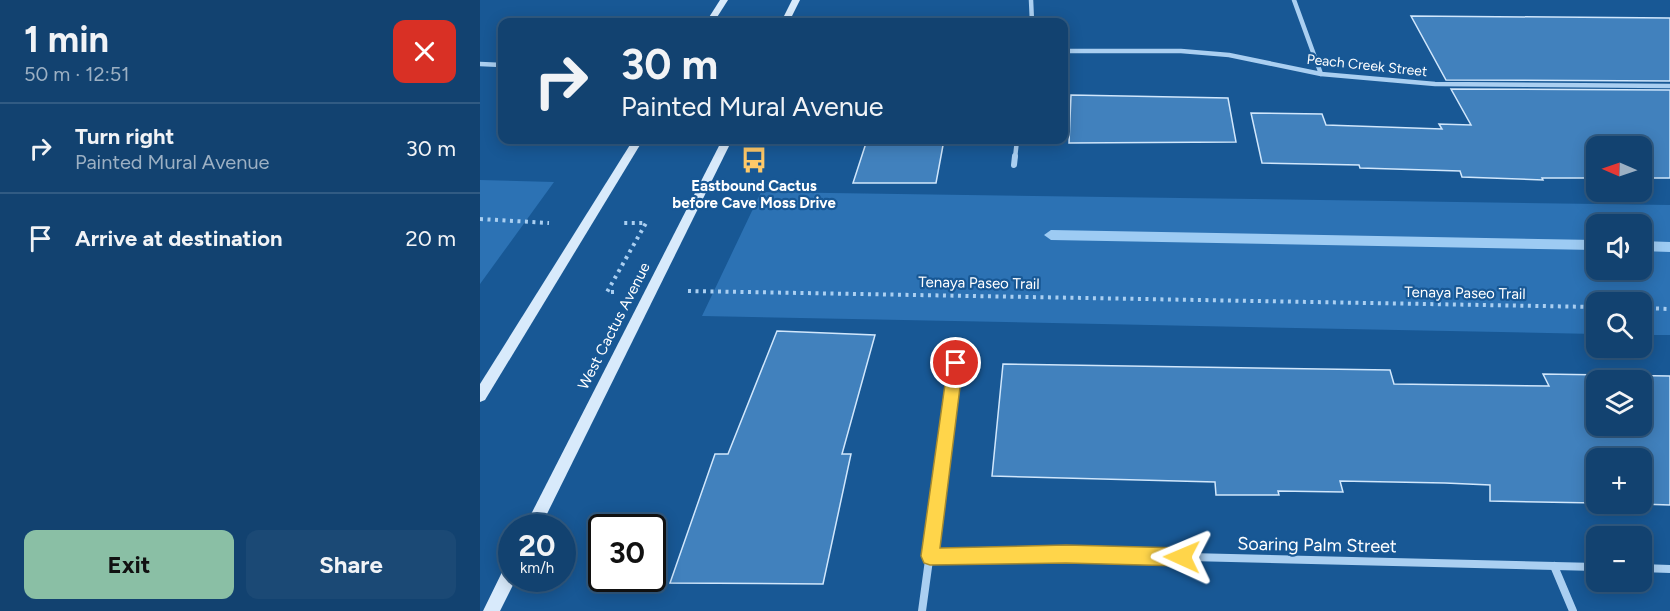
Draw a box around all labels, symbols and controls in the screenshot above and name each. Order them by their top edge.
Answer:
text: 1 min [24,18,109,61]
button: close [393,20,456,83]
text: 30 m [621,39,718,90]
icon: right [522,42,600,120]
street label: Peach Creek Street [1306,51,1428,80]
text: 50 m · 12:51 [24,62,130,86]
text: Painted Mural Avenue [621,90,884,123]
text: Turn right [75,123,174,150]
icon: right [24,132,57,165]
text: 30 m [406,135,456,162]
north arrow [1586,136,1652,202]
map controls [1586,136,1652,592]
bus stop icon: Eastbound Cactus before Cave Moss Drive [739,145,769,175]
text: Painted Mural Avenue [75,150,269,174]
place label: Eastbound Cactus before Cave Moss Drive [672,177,836,212]
button: sound [1586,214,1652,280]
icon: arrive [24,222,57,255]
text: Arrive at destination [75,225,283,252]
text: 20 m [405,225,456,252]
street label: West Cactus Avenue [574,259,654,393]
street label: Tenaya Paseo Trail [918,273,1040,293]
street label: Tenaya Paseo Trail [1404,283,1526,303]
button: search [1586,292,1652,358]
pin [930,337,981,388]
icon: arrive [939,346,972,379]
button: layers [1586,370,1652,436]
button: + [1586,448,1652,514]
speed limit sign: 30 [588,514,666,592]
position arrow [1150,525,1214,589]
button: − [1586,526,1652,592]
text: 20 [519,527,555,564]
button: Exit [24,530,234,599]
button: Share [246,530,456,599]
street label: Soaring Palm Street [1237,533,1397,557]
text: km/h [520,559,554,577]

